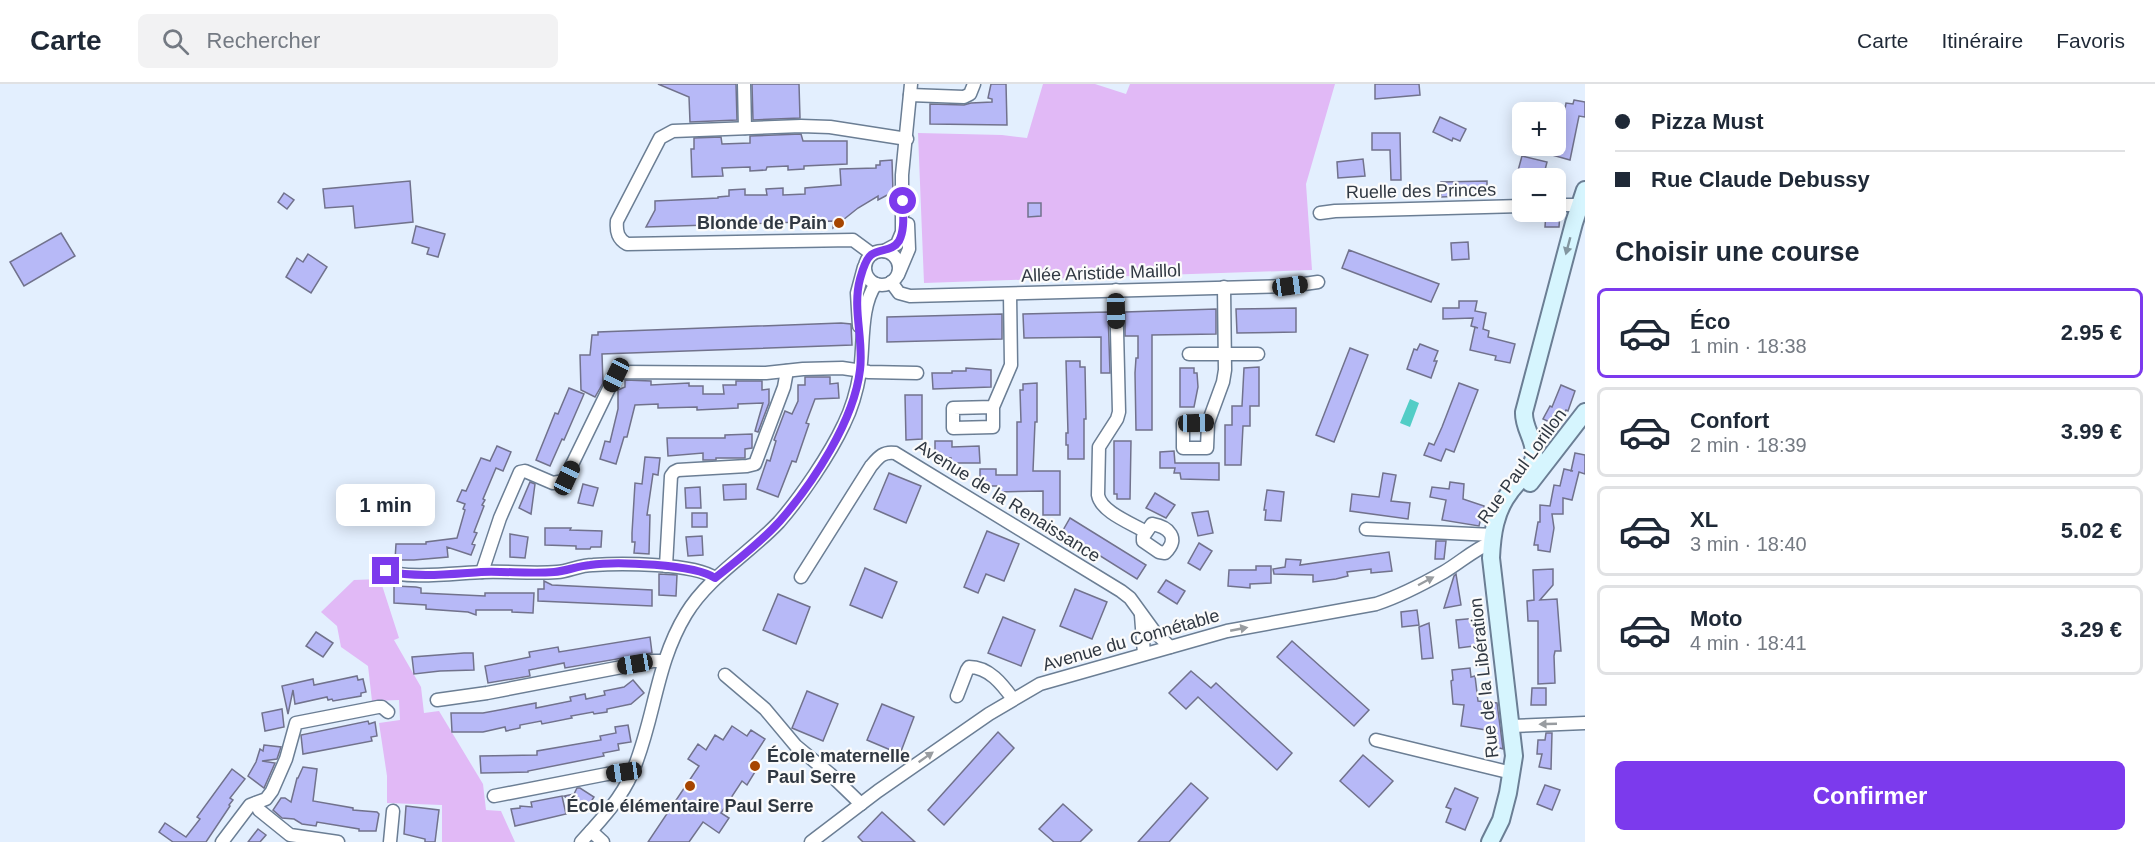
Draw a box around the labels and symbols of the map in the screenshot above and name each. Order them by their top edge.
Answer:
street label: Ruelle des Princes [1346,180,1496,202]
route start [889,187,916,214]
place label: Blonde de Pain [697,213,827,233]
marker: Blonde de Pain [832,216,846,230]
one-way arrow [1563,238,1572,256]
street label: Allée Aristide Maillol [1021,260,1181,286]
car [1271,275,1309,297]
car [1107,293,1125,329]
car [600,355,632,395]
street label: Rue Paul Lorillon [1474,405,1570,527]
car [1178,414,1214,432]
street label: Avenue de la Renaissance [912,436,1104,566]
car [551,458,583,498]
callout: 1 min [336,484,436,526]
route end [372,557,399,584]
one-way arrow [1418,576,1435,586]
street label: Rue de la Libération [1466,597,1502,759]
street label: Avenue du Connétable [1040,605,1222,675]
one-way arrow [1229,624,1248,633]
car [616,652,654,676]
one-way arrow [1539,719,1558,728]
place label: École maternelle Paul Serre [767,745,910,787]
one-way arrow [918,752,934,763]
marker: École maternelle Paul Serre [748,759,762,773]
car [605,761,643,783]
marker: École élémentaire Paul Serre [683,779,697,793]
place label: École élémentaire Paul Serre [566,795,814,816]

